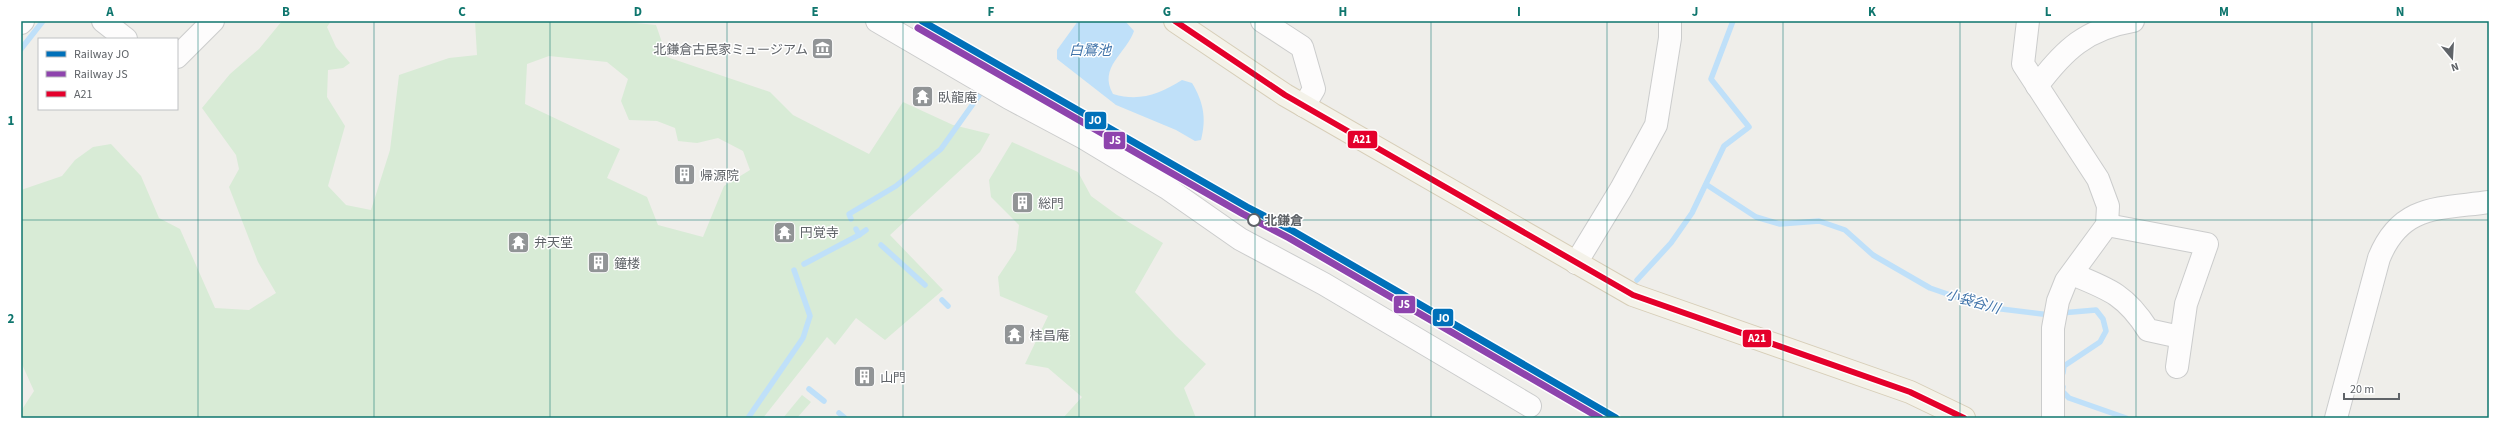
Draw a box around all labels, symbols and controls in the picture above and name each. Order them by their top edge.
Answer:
text: A [105,3,114,21]
text: B [282,3,290,21]
text: C [458,3,466,21]
text: D [634,3,642,21]
text: E [811,3,819,21]
text: F [988,3,995,21]
text: G [1163,3,1171,21]
text: H [1339,3,1347,21]
text: I [1517,3,1521,21]
text: J [1692,3,1698,21]
text: K [1868,3,1877,21]
text: L [2045,3,2052,21]
text: M [2219,3,2229,21]
text: N [2396,3,2404,21]
museum icon: 北鎌倉古民家ミュージアム [810,36,836,62]
legend [38,38,178,110]
north arrow [2432,38,2472,78]
place label: 北鎌倉古民家ミュージアム [653,41,808,59]
water label: 白鷺池 [1069,41,1113,61]
text: Railway JO [74,46,129,63]
text: N [2449,59,2461,75]
text: Railway JS [74,66,128,83]
temple icon: 臥龍庵 [910,84,936,110]
text: A21 [74,86,92,103]
place label: 臥龍庵 [938,89,977,107]
line badge: JO [1084,111,1107,130]
text: 1 [8,112,15,130]
text: JO [1088,113,1102,128]
line badge: A21 [1347,130,1378,149]
line badge: JS [1103,131,1126,150]
text: A21 [1352,132,1371,147]
text: JS [1109,133,1121,148]
building icon: 帰源院 [671,162,697,188]
place label: 帰源院 [700,167,739,185]
building icon: 総門 [1010,190,1036,216]
place label: 総門 [1038,195,1064,213]
place label: 北鎌倉 [1264,212,1303,230]
marker: 北鎌倉 [1247,213,1261,227]
temple icon: 円覚寺 [772,219,798,245]
place label: 円覚寺 [800,224,839,242]
temple icon: 弁天堂 [505,229,531,255]
place label: 弁天堂 [534,234,573,252]
building icon: 鐘楼 [586,250,612,276]
place label: 鐘楼 [614,255,640,273]
water label: 小袋谷川 [1943,285,2004,320]
line badge: JS [1393,295,1416,314]
text: JS [1398,297,1410,312]
line badge: JO [1432,308,1454,327]
text: 2 [8,310,15,328]
text: JO [1436,311,1450,326]
temple icon: 桂昌庵 [1001,322,1027,348]
place label: 桂昌庵 [1030,327,1069,345]
line badge: A21 [1742,329,1772,348]
text: A21 [1747,331,1766,346]
building icon: 山門 [852,364,878,390]
place label: 山門 [880,369,906,387]
scale bar [2344,375,2399,401]
text: 20 m [2350,381,2374,398]

